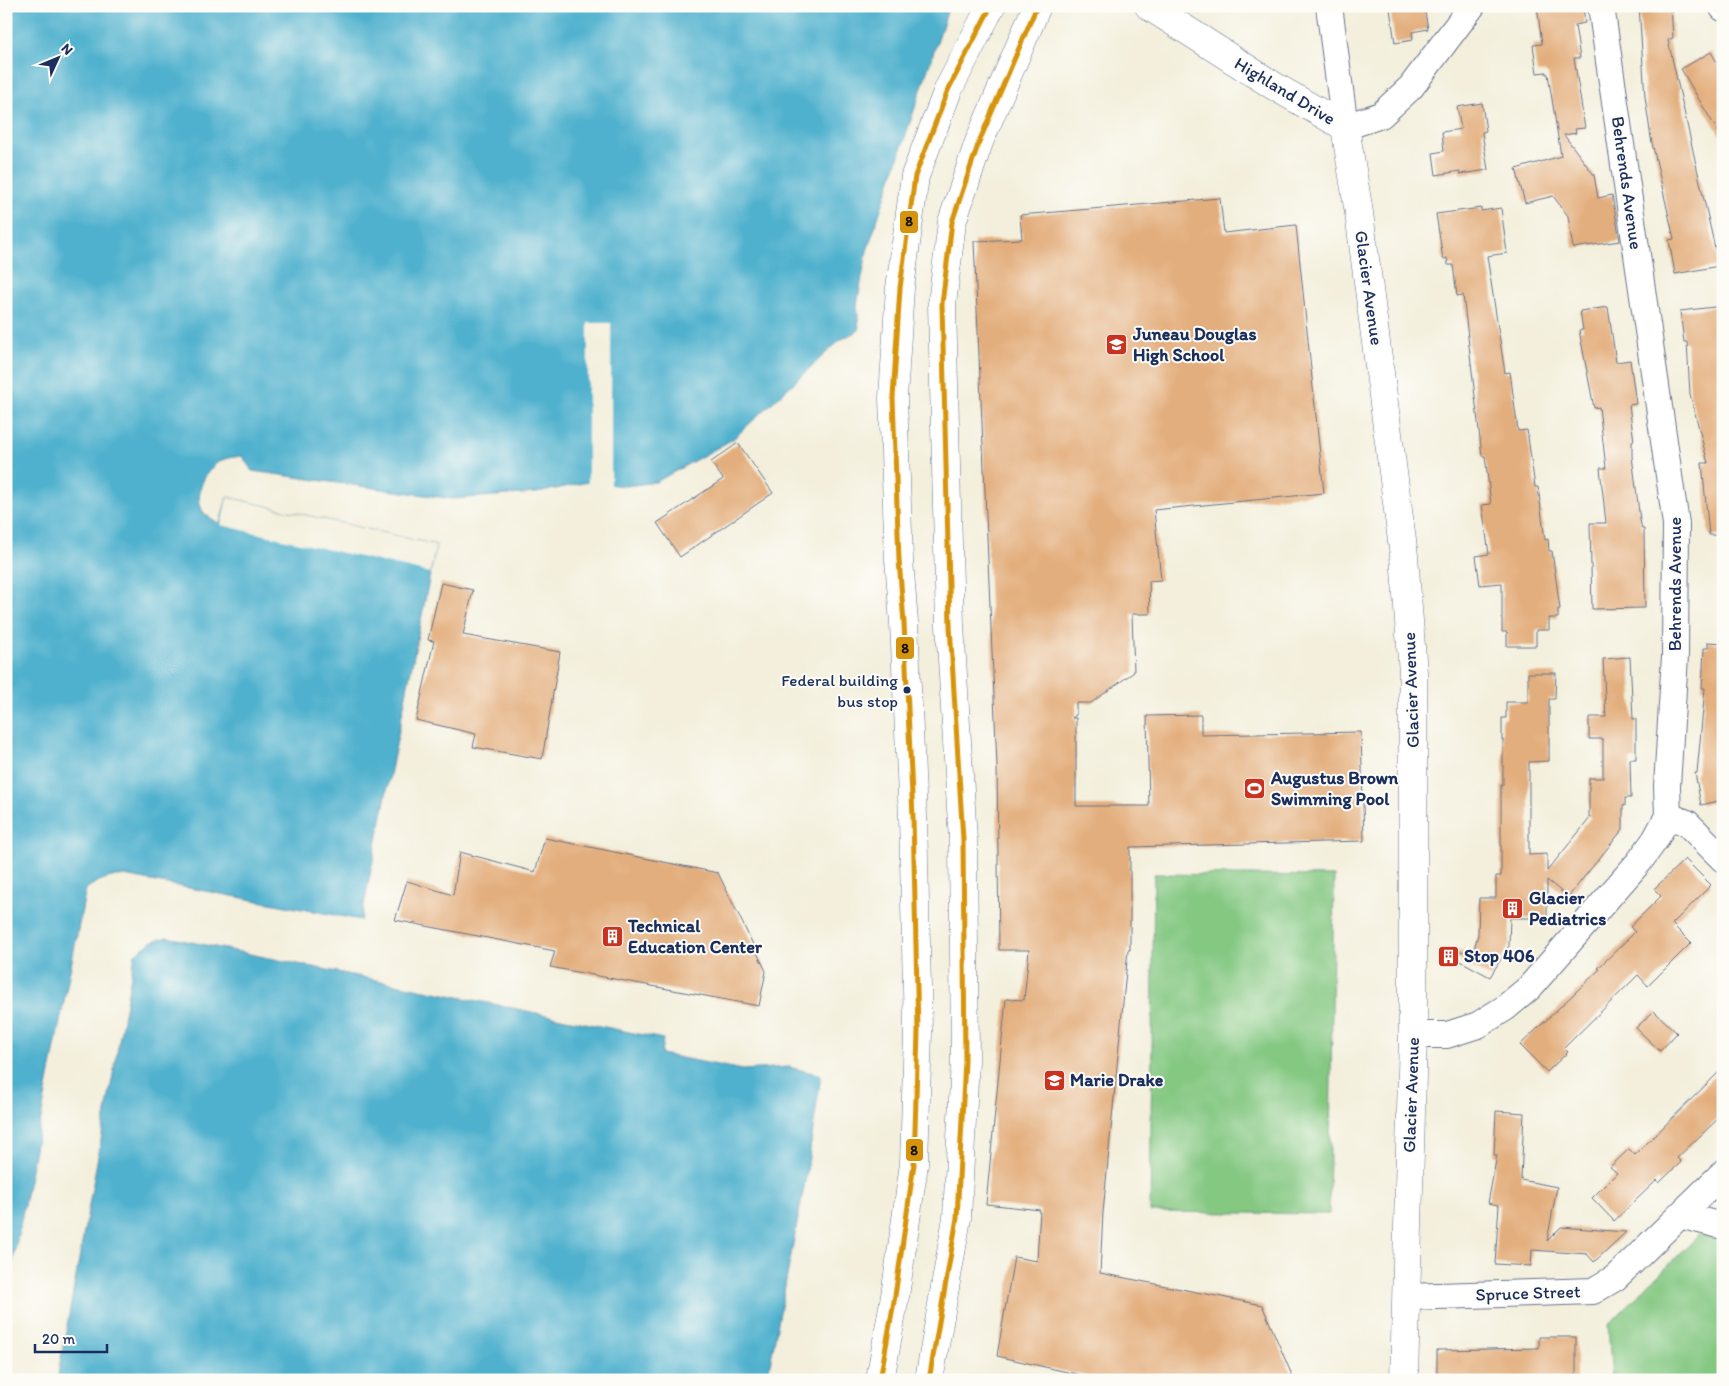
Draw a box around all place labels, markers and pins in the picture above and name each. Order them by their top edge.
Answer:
place label: Juneau Douglas High School [1132,323,1257,366]
school or university icon: Juneau Douglas High School [1105,332,1129,356]
place label: Federal building bus stop [781,670,898,711]
marker: Federal building bus stop [902,685,912,695]
place label: Augustus Brown Swimming Pool [1270,767,1399,810]
sports icon: Augustus Brown Swimming Pool [1243,776,1267,800]
place label: Glacier Pediatrics [1529,887,1606,930]
building icon: Glacier Pediatrics [1501,896,1525,920]
place label: Technical Education Center [627,915,763,958]
building icon: Technical Education Center [600,924,624,948]
building icon: Stop 406 [1436,944,1460,968]
place label: Stop 406 [1464,945,1535,967]
school or university icon: Marie Drake [1042,1068,1066,1092]
place label: Marie Drake [1070,1069,1164,1091]

